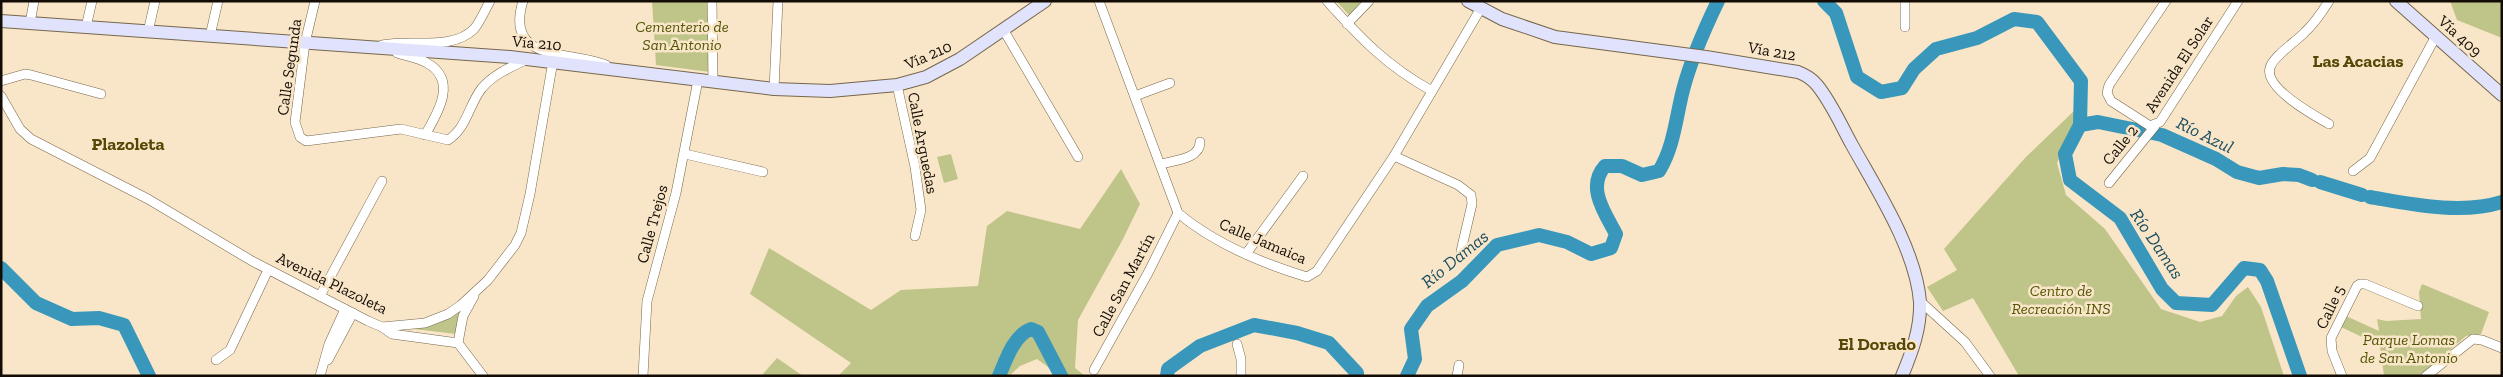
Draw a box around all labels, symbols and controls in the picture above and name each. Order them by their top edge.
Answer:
street label: Vía 409 [2433,11,2486,61]
street label: Avenida El Solar [2141,12,2217,116]
street label: Calle Segunda [273,17,305,116]
park label: Cementerio de San Antonio [635,17,729,54]
street label: Vía 210 [511,31,562,55]
street label: Vía 210 [901,36,954,74]
street label: Vía 212 [1745,37,1798,65]
district label: Las Acacias [2312,50,2404,72]
street label: Calle Arguedas [904,91,942,195]
water label: Río Azul [2173,112,2237,158]
street label: Calle 2 [2098,121,2142,169]
district label: Plazoleta [91,133,165,155]
street label: Calle Trejos [632,183,672,265]
water label: Río Damas [2125,205,2189,283]
street label: Calle Jamaica [1216,214,1310,268]
water label: Río Damas [1417,225,1493,293]
street label: Calle San Martín [1088,229,1159,340]
street label: Avenida Plazoleta [273,248,391,318]
park label: Centro de Recreación INS [2011,281,2111,318]
street label: Calle 5 [2312,282,2348,332]
park label: Parque Lomas de San Antonio [2360,330,2458,367]
district label: El Dorado [1838,333,1917,355]

